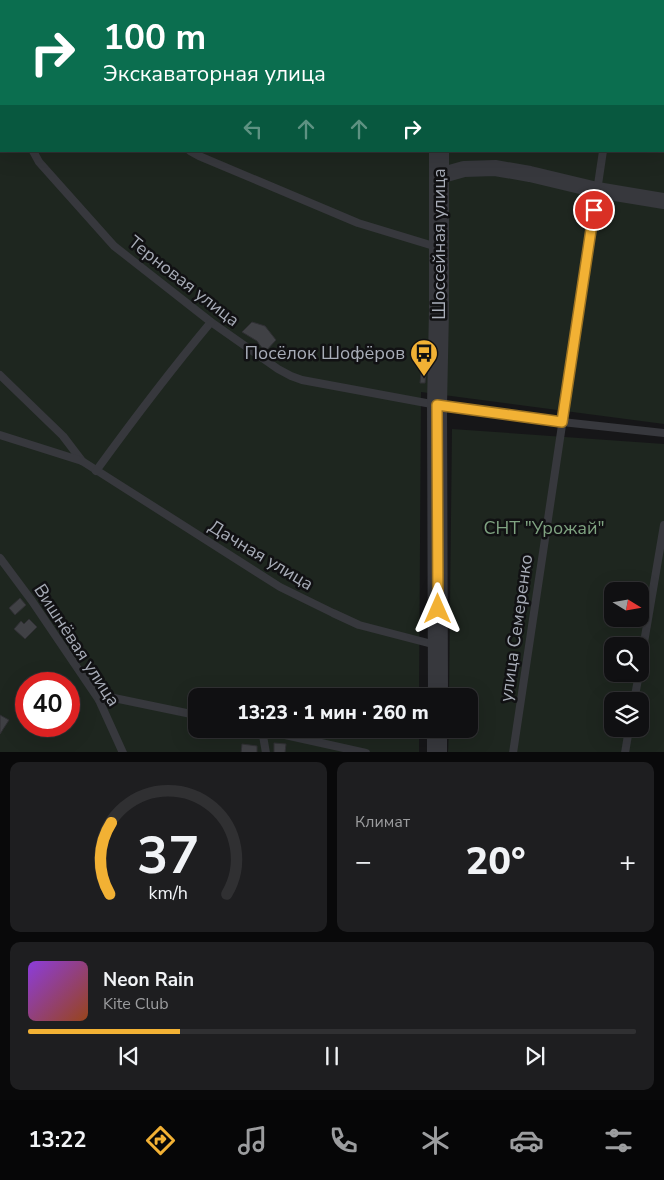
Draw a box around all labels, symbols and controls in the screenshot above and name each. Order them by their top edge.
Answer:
text: 100 m [103,14,206,61]
icon: right [20,20,85,85]
text: Экскаваторная улица [103,59,326,89]
icon: left [239,115,267,143]
icon: ahead [292,115,320,143]
icon: ahead [345,115,373,143]
icon: right [398,115,426,143]
street label: Шоссейная улица [427,168,451,320]
pin [573,189,615,231]
icon: arrive [580,196,608,224]
street label: Терновая улица [124,230,244,332]
bus stop icon: Посёлок Шофёров [409,338,439,377]
place label: Посёлок Шофёров [244,341,405,365]
street label: Дачная улица [204,514,318,596]
park label: СНТ "Урожай" [483,516,605,540]
street label: улица Семеренко [494,553,538,703]
street label: Вишнёвая улица [28,579,126,711]
position arrow [411,582,463,634]
north arrow [604,582,649,628]
map controls [604,582,649,737]
button: search [604,637,649,682]
speed limit sign: 40 [15,672,80,737]
button: layers [604,692,649,737]
text: 13:23 · 1 мин · 260 m [237,700,429,726]
text: Климат [355,811,410,833]
text: 37 [137,820,200,891]
text: 20° [465,836,526,887]
text: − [355,843,372,881]
text: + [619,843,636,881]
text: km/h [149,881,188,905]
text: Neon Rain [103,967,194,993]
text: Kite Club [103,993,169,1015]
icon: previous [115,1042,143,1070]
icon: pause [318,1042,346,1070]
icon: next [521,1042,549,1070]
icon: directions [143,1123,178,1158]
icon: music [235,1123,270,1158]
icon: phone [326,1123,361,1158]
icon: climate [418,1123,453,1158]
icon: car [509,1123,544,1158]
icon: filters [601,1123,636,1158]
text: 13:22 [28,1125,87,1155]

